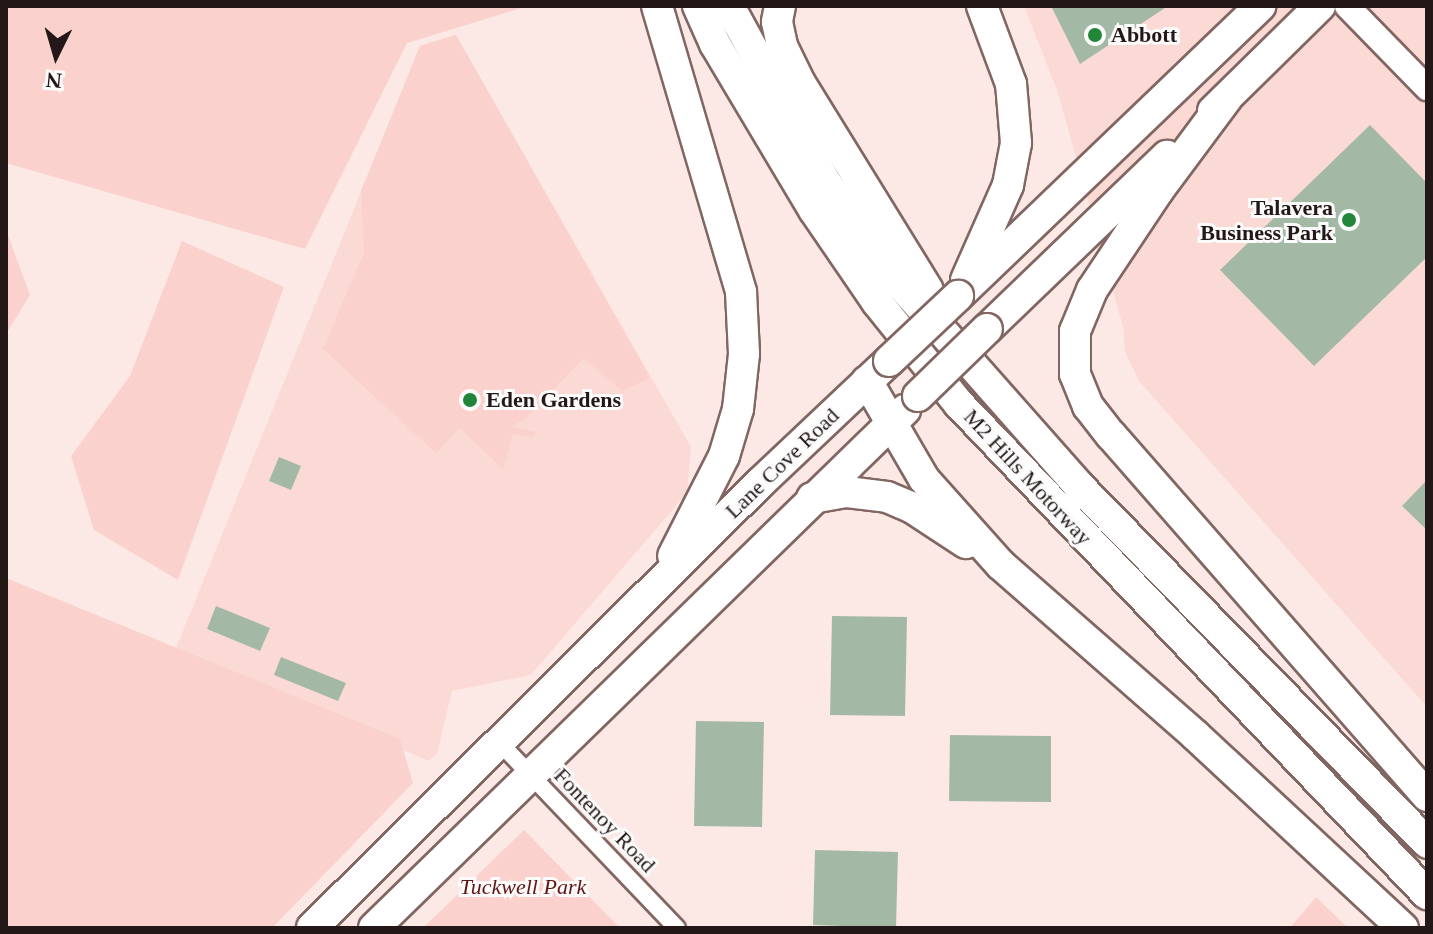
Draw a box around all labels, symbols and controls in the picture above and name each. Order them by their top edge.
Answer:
north arrow [16,16,96,96]
place label: Abbott [1111,22,1177,48]
marker: Abbott [1086,26,1104,44]
text: N [45,67,63,94]
place label: Talavera Business Park [1200,194,1333,246]
marker: Talavera Business Park [1340,211,1358,229]
place label: Eden Gardens [486,387,621,413]
marker: Eden Gardens [461,391,479,409]
street label: Lane Cove Road [720,402,844,524]
street label: M2 Hills Motorway [958,404,1098,550]
street label: Fontenoy Road [549,762,661,878]
park label: Tuckwell Park [460,874,586,900]

